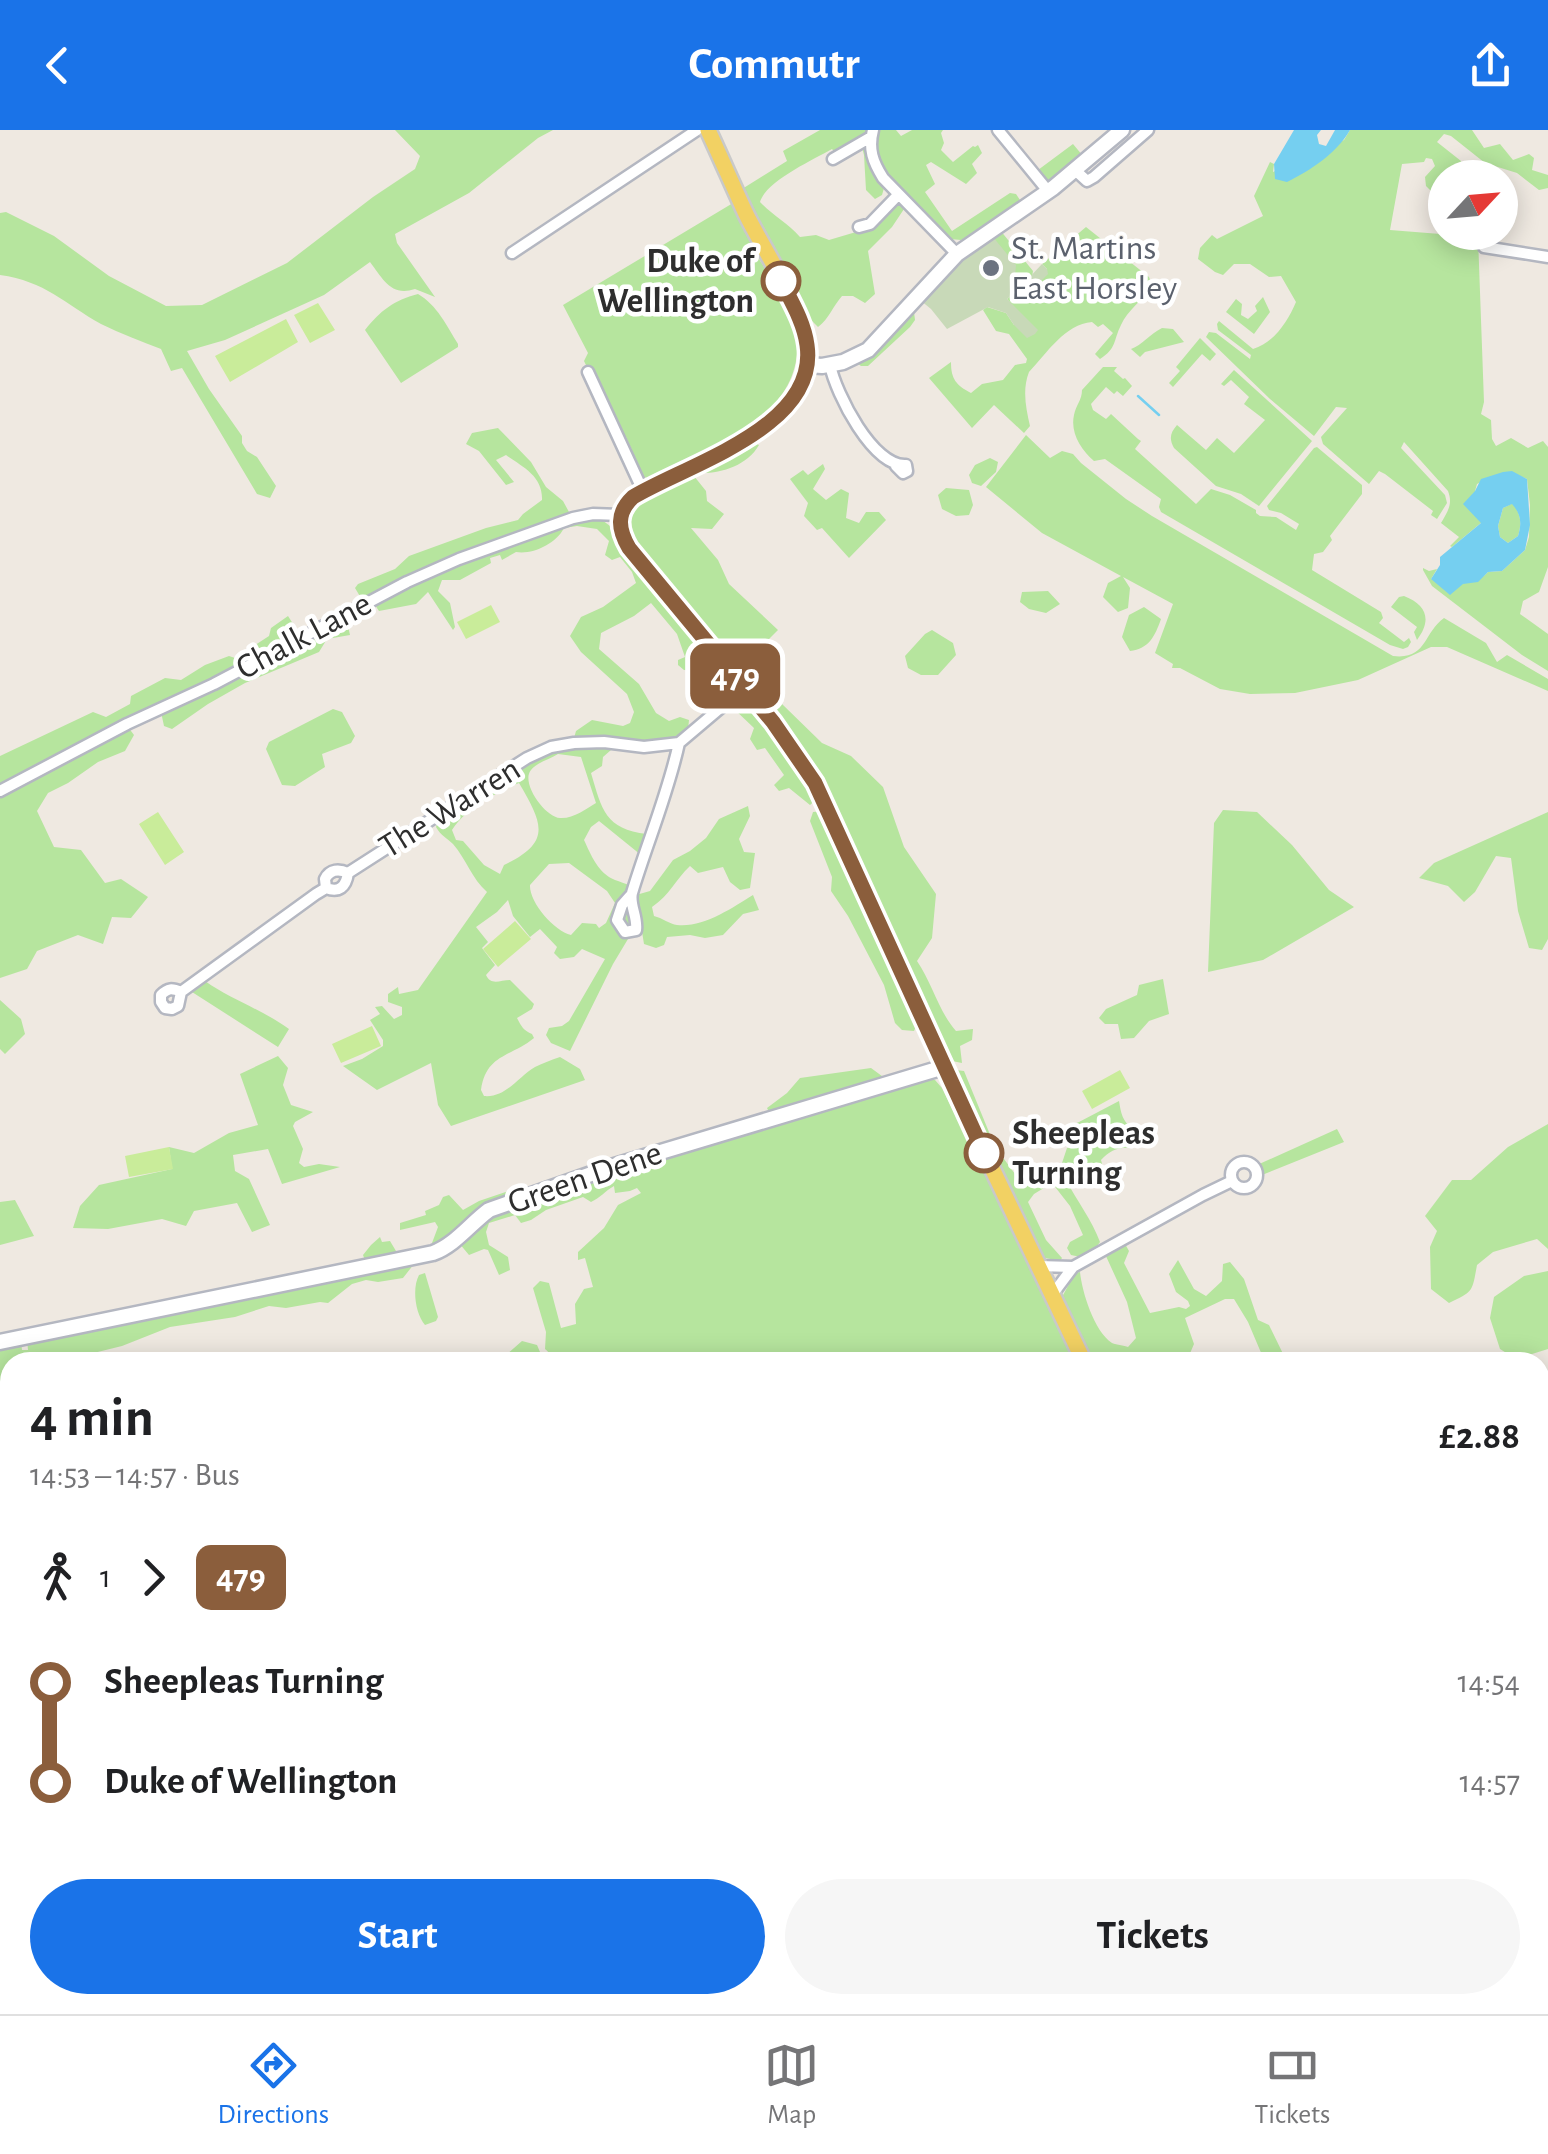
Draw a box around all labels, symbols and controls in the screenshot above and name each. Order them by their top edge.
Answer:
icon: back [30,38,85,93]
icon: share [1463,38,1518,93]
text: Commutr [688,42,860,87]
north arrow [1428,160,1518,250]
map controls [1428,160,1518,250]
place label: St. Martins East Horsley [1011,231,1177,306]
place label: Duke of Wellington [597,244,756,319]
marker: St. Martins East Horsley [980,257,1002,279]
marker: Duke of Wellington [762,262,800,300]
street label: Chalk Lane [231,586,377,686]
line badge: 479 [678,644,792,708]
text: 479 [710,659,760,694]
street label: The Warren [373,751,527,865]
place label: Sheepleas Turning [1012,1116,1155,1191]
marker: Sheepleas Turning [965,1134,1003,1172]
street label: Green Dene [503,1135,667,1221]
text: 4 min [30,1391,154,1446]
text: £2.88 [1439,1418,1520,1456]
text: 14:53 – 14:57 · Bus [30,1459,240,1491]
icon: walk [30,1550,85,1605]
icon: forward [126,1550,181,1605]
text: 479 [216,1560,266,1595]
text: 1 [100,1561,111,1593]
text: Sheepleas Turning [104,1663,384,1701]
text: 14:54 [1458,1666,1520,1698]
text: Duke of Wellington [104,1763,397,1801]
text: 14:57 [1460,1766,1520,1798]
button: Start [30,1879,765,1994]
button: Tickets [785,1879,1520,1994]
tab: Directions [218,2038,329,2132]
tab: Map [764,2038,819,2132]
tab: Tickets [1255,2038,1330,2132]

